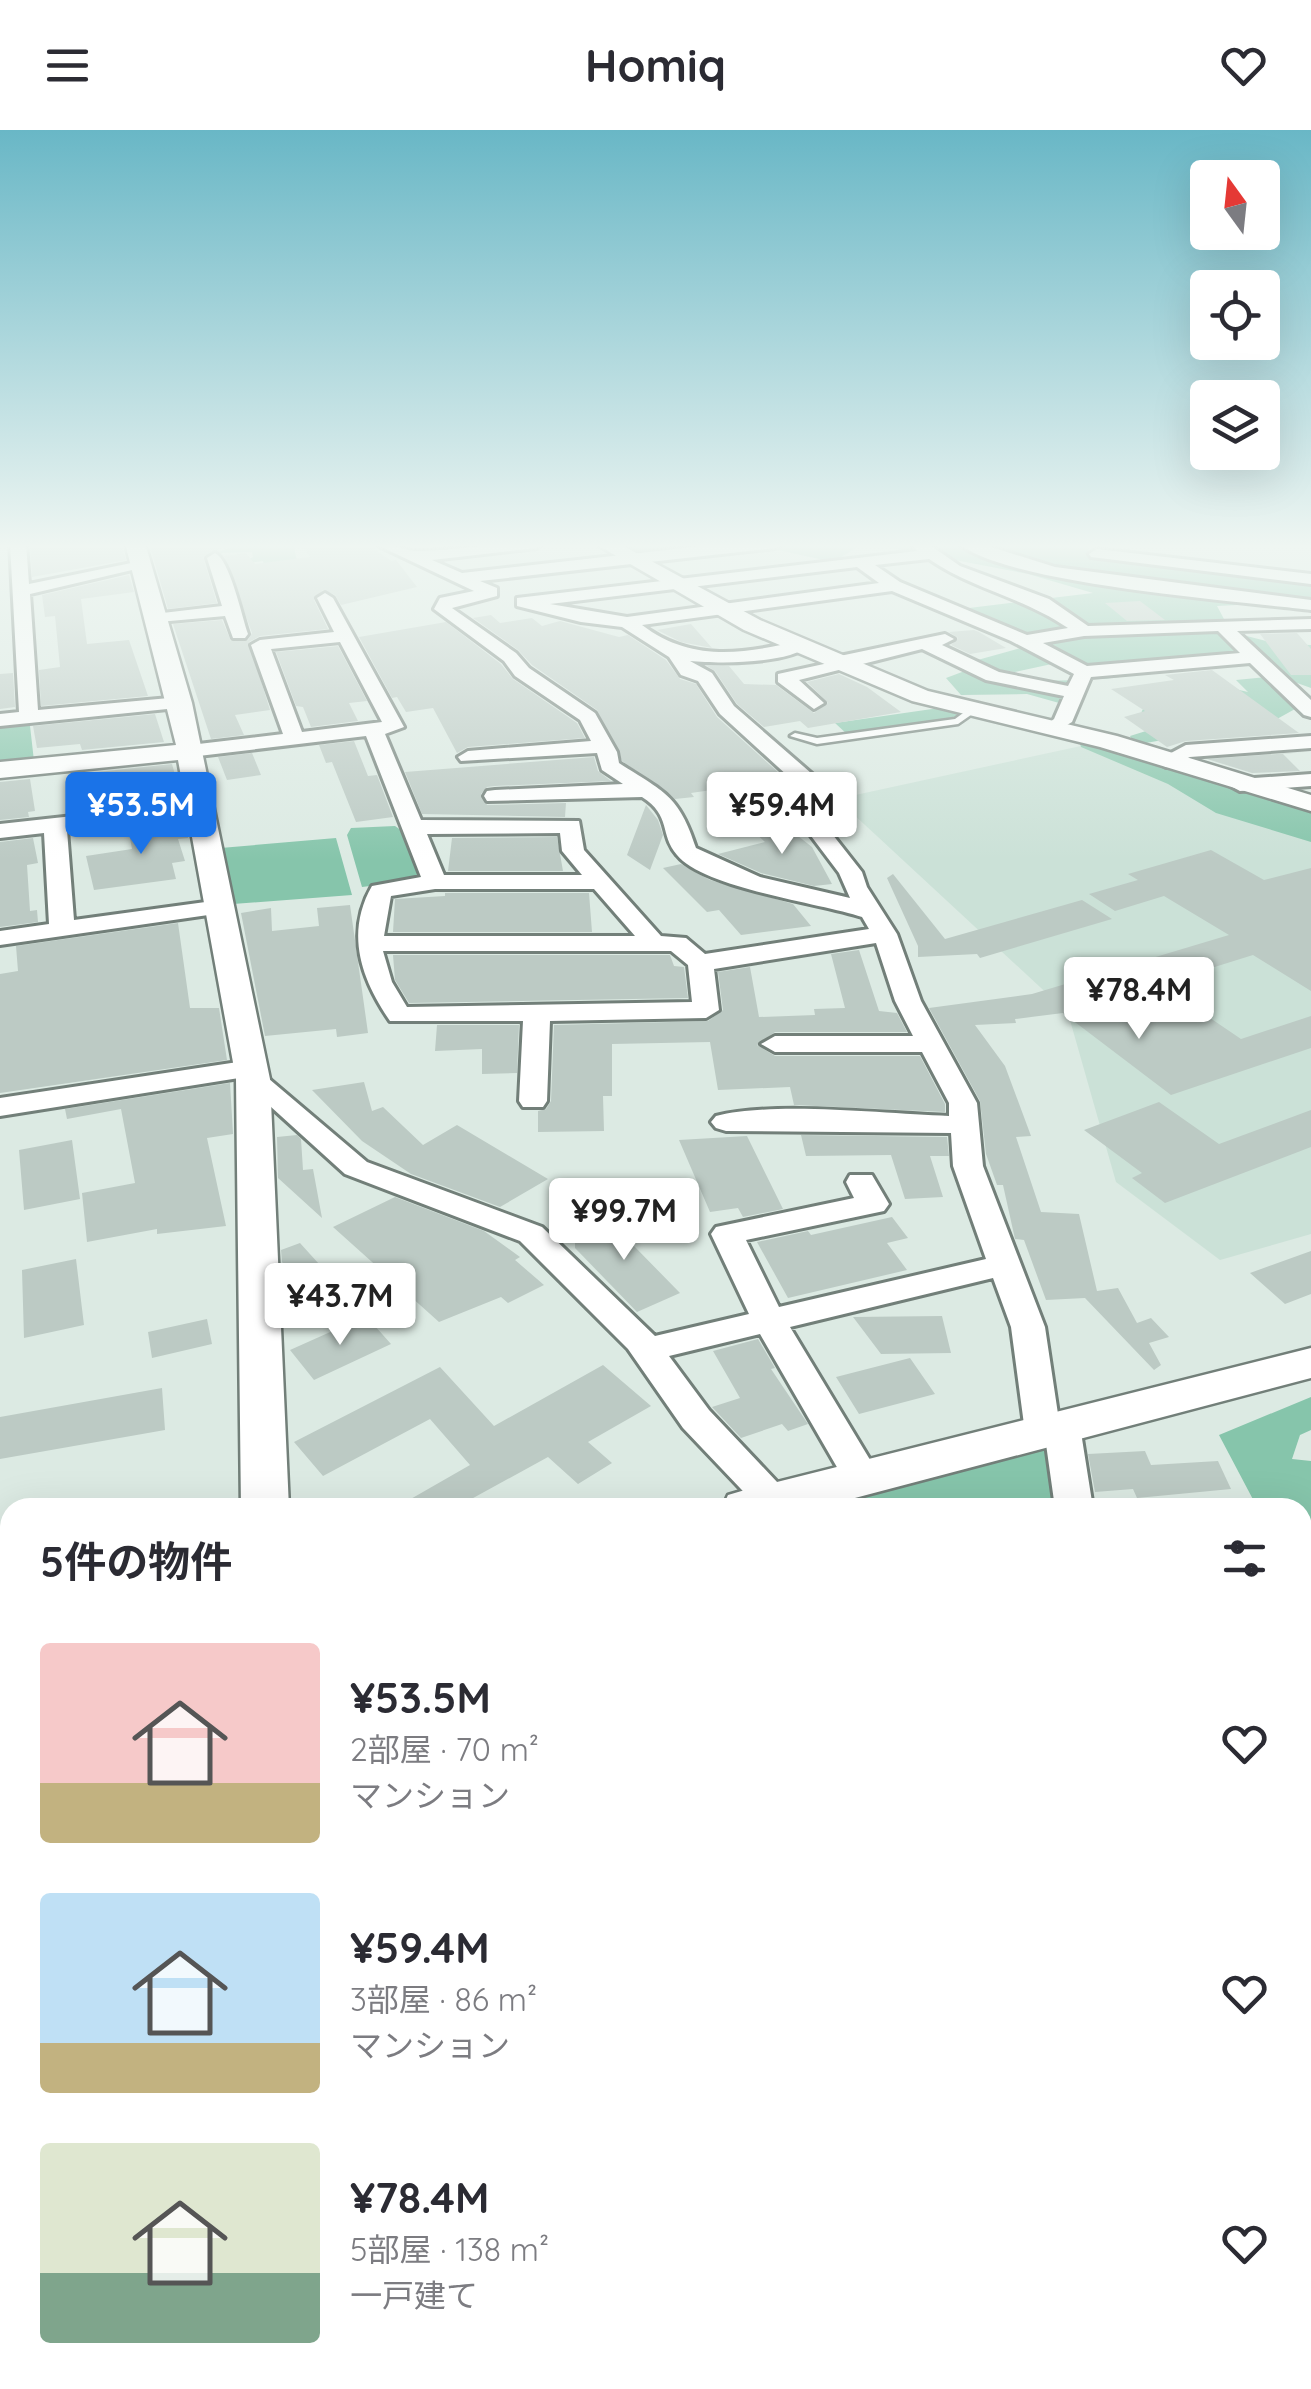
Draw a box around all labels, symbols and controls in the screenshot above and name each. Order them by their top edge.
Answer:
text: Homiq [585,37,726,93]
icon: menu [40,38,95,93]
icon: heart [1216,38,1271,93]
north arrow [1190,160,1280,250]
map controls [1190,160,1280,470]
button: locate [1190,270,1280,360]
button: layers [1190,380,1280,470]
pin: ¥53.5M [60,772,222,857]
pin: ¥59.4M [701,772,863,857]
text: ¥53.5M [87,784,195,824]
text: ¥59.4M [729,784,835,824]
pin: ¥78.4M [1058,957,1220,1042]
text: ¥78.4M [1086,969,1192,1009]
pin: ¥99.7M [543,1178,705,1263]
text: ¥99.7M [571,1190,677,1230]
pin: ¥43.7M [259,1263,421,1348]
text: ¥43.7M [287,1275,393,1315]
icon: filters [1217,1531,1272,1586]
text: 5件の物件 [40,1535,232,1588]
text: ¥53.5M [350,1671,491,1724]
icon: home [120,1683,240,1803]
icon: heart [1217,1716,1272,1771]
text: 2部屋 · 70 m² [350,1729,539,1769]
text: マンション [350,1775,510,1815]
text: ¥59.4M [350,1921,490,1974]
icon: home [120,1933,240,2053]
icon: heart [1217,1966,1272,2021]
text: 3部屋 · 86 m² [350,1979,537,2019]
text: マンション [350,2025,510,2065]
text: ¥78.4M [350,2171,489,2224]
icon: home [120,2183,240,2303]
icon: heart [1217,2216,1272,2271]
text: 5部屋 · 138 m² [350,2229,549,2269]
text: 一戸建て [350,2275,478,2315]

